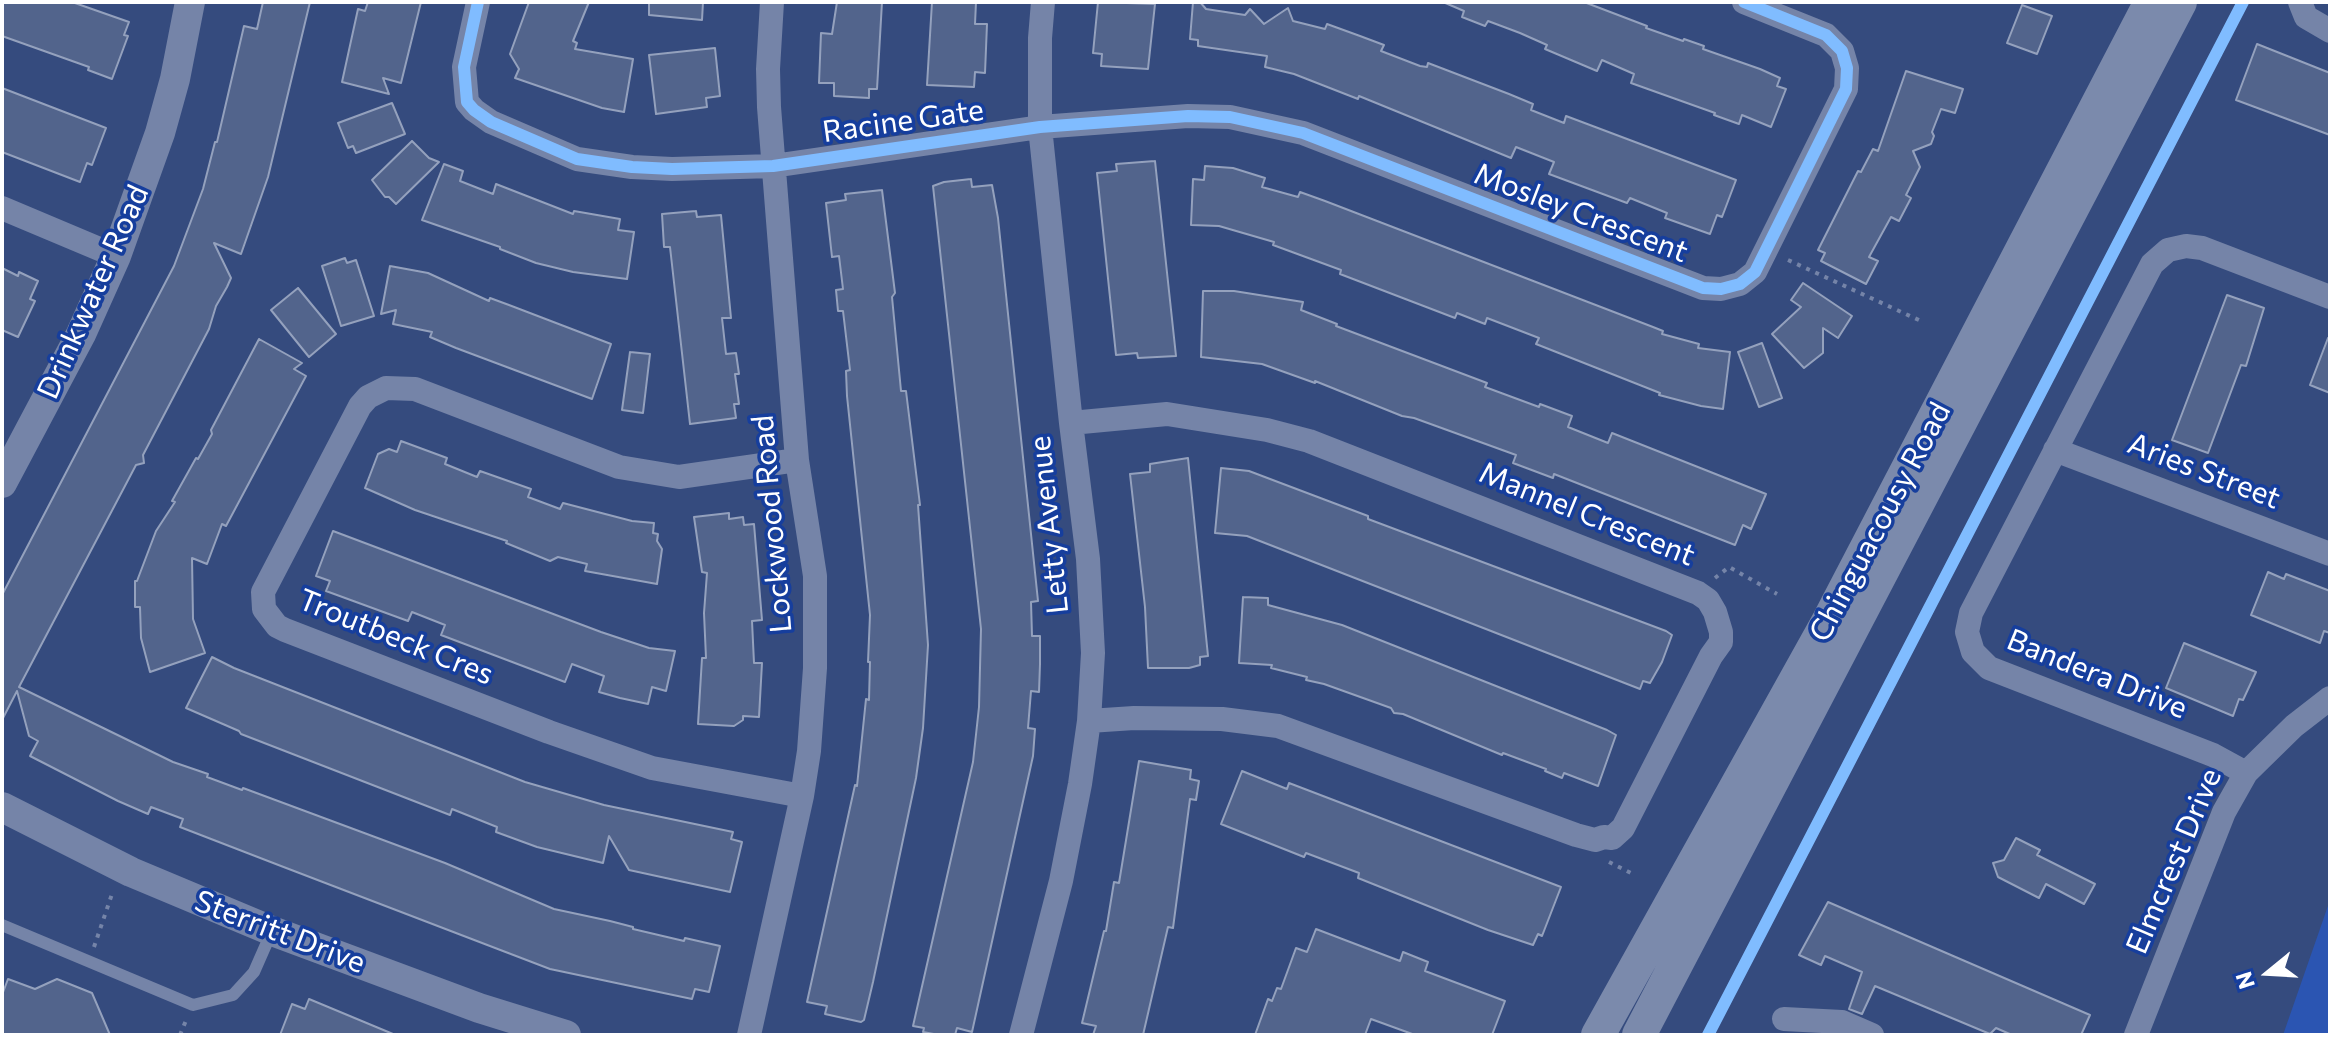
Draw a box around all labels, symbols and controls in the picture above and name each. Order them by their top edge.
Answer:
street label: Racine Gate [820,92,986,150]
street label: Mosley Crescent [1469,156,1693,270]
street label: Drinkwater Road [30,179,156,405]
street label: Chinguacousy Road [1802,396,1958,648]
street label: Lockwood Road [745,414,799,634]
street label: Aries Street [2123,425,2285,517]
street label: Letty Avenue [1022,434,1076,616]
street label: Mannel Crescent [1474,454,1700,574]
street label: Troutbeck Cres [293,582,499,692]
street label: Bandera Drive [2002,622,2192,726]
street label: Elmcrest Drive [2119,763,2229,959]
street label: Sterritt Drive [190,883,370,981]
north arrow [2228,933,2308,1013]
text: N [2229,969,2260,993]

